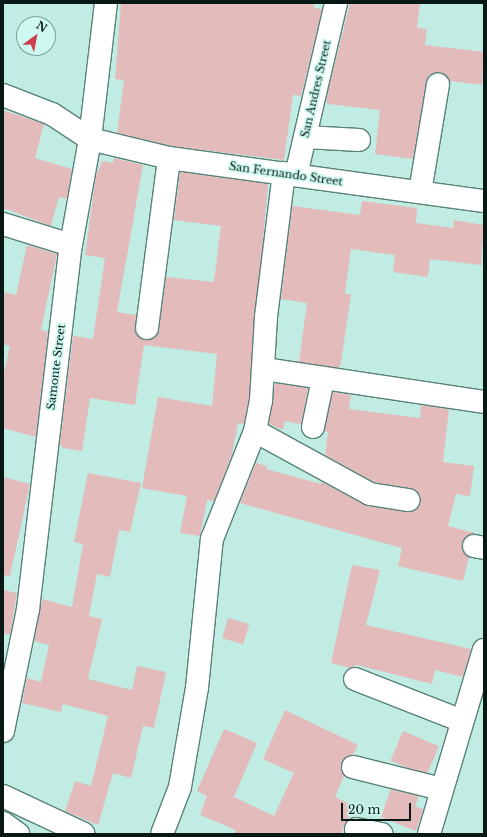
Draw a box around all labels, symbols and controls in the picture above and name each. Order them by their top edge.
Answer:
north arrow [16,16,56,56]
text: N [34,18,50,35]
street label: San Andres Street [298,39,334,139]
street label: San Fernando Street [228,159,344,189]
street label: Samonte Street [44,323,68,411]
scale bar [343,795,413,821]
text: 20 m [348,802,380,817]

